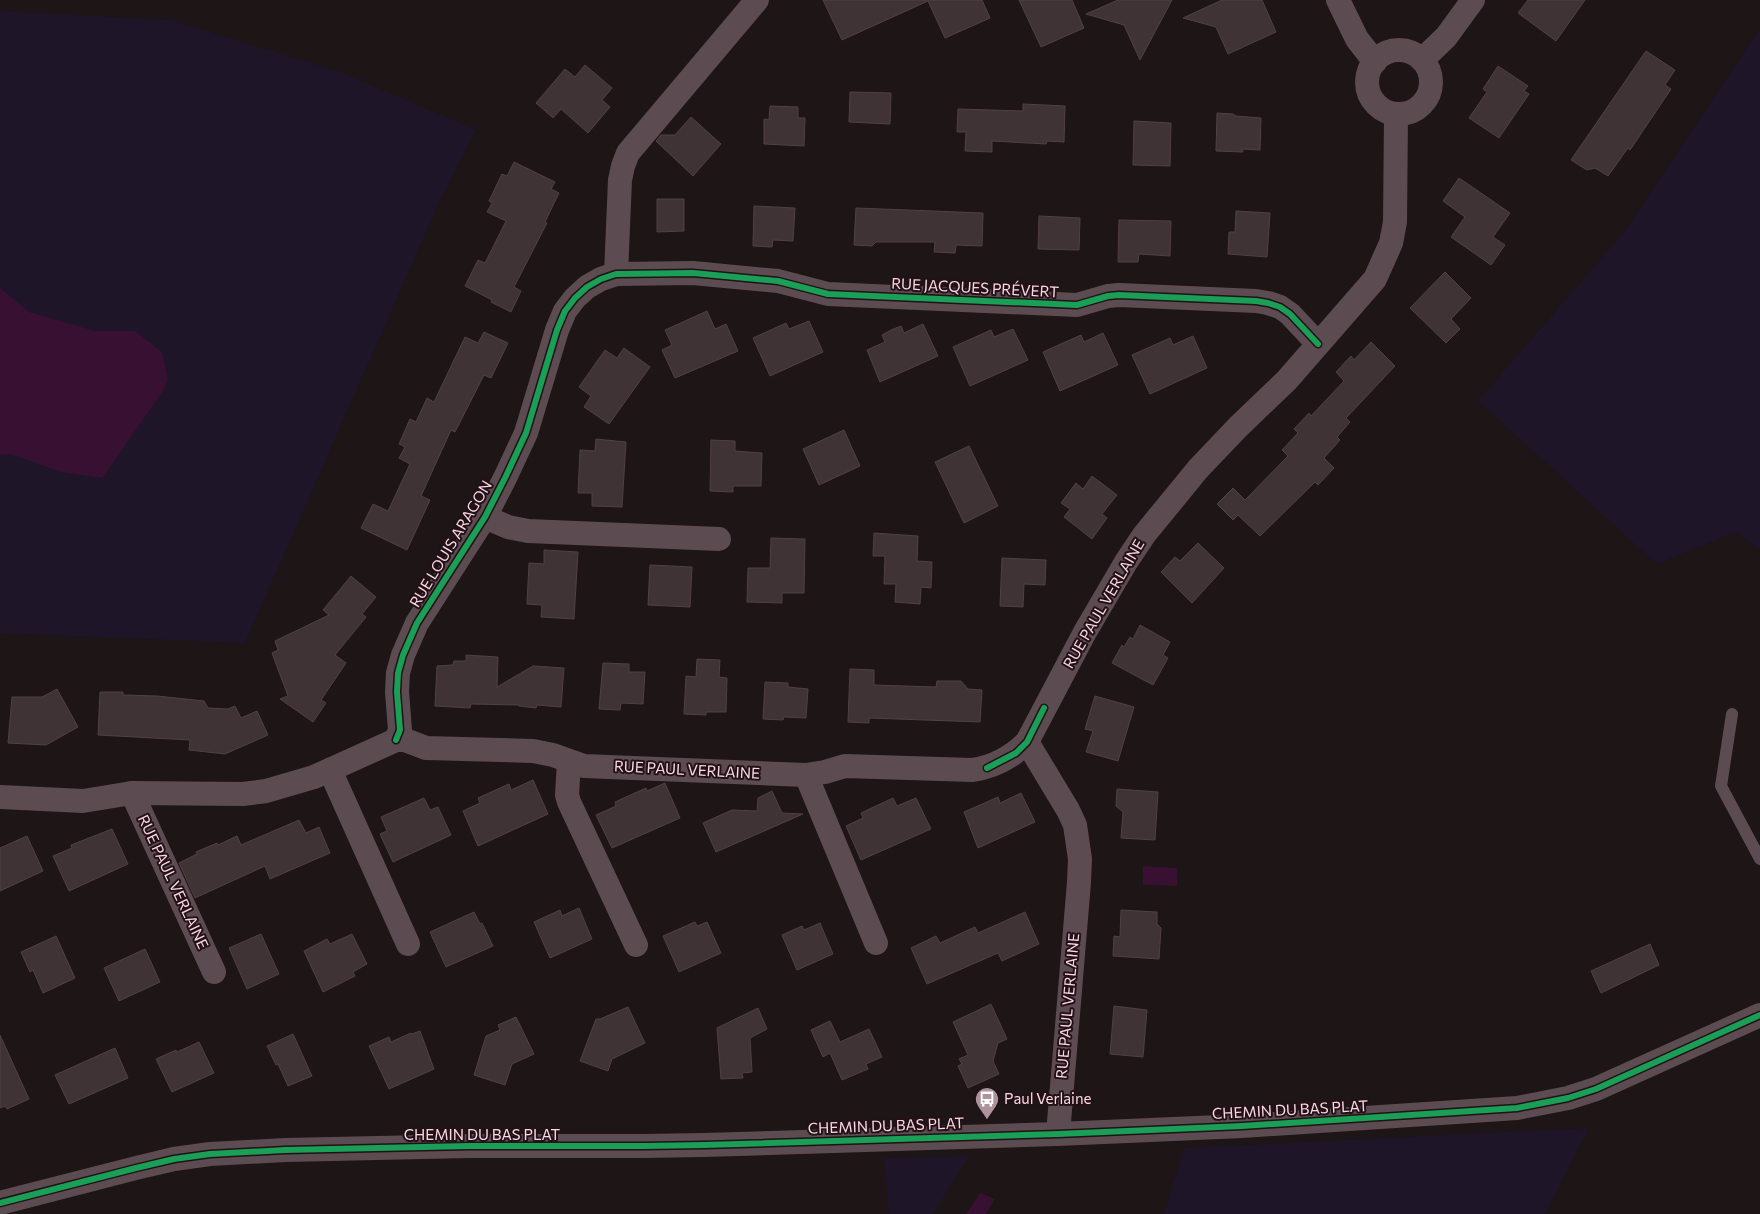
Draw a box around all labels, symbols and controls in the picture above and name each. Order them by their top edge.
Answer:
street label: RUE JACQUES PRÉVERT [891,273,1060,300]
street label: RUE LOUIS ARAGON [405,477,495,610]
street label: RUE PAUL VERLAINE [1059,536,1147,671]
street label: RUE PAUL VERLAINE [614,756,761,782]
street label: RUE PAUL VERLAINE [135,812,213,952]
street label: RUE PAUL VERLAINE [1052,932,1082,1079]
bus stop icon: Paul Verlaine [974,1086,1000,1120]
place label: Paul Verlaine [1004,1089,1092,1107]
street label: CHEMIN DU BAS PLAT [1211,1096,1369,1122]
street label: CHEMIN DU BAS PLAT [808,1113,965,1137]
street label: CHEMIN DU BAS PLAT [404,1125,561,1143]

